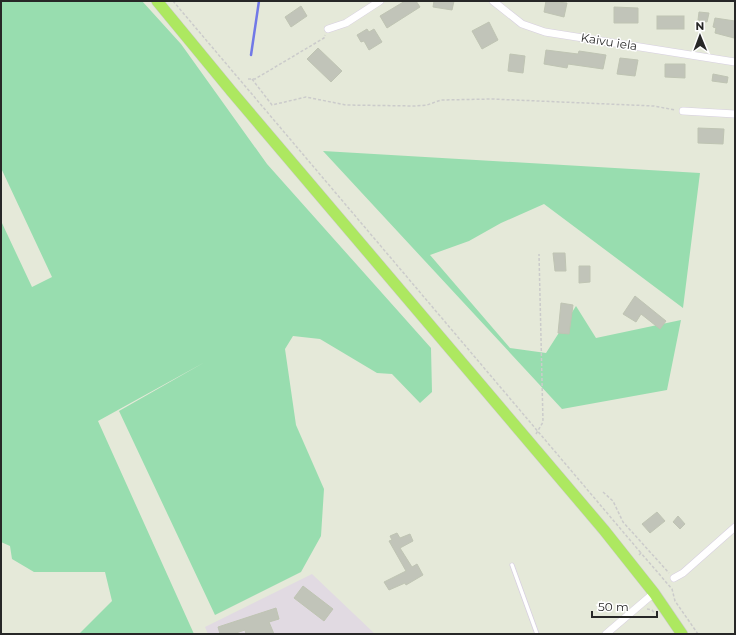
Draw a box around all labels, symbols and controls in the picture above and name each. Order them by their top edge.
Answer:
north arrow [680,16,720,56]
text: N [695,19,704,33]
street label: Kaivu iela [580,30,638,53]
scale bar [592,593,657,619]
text: 50 m [598,599,629,614]

